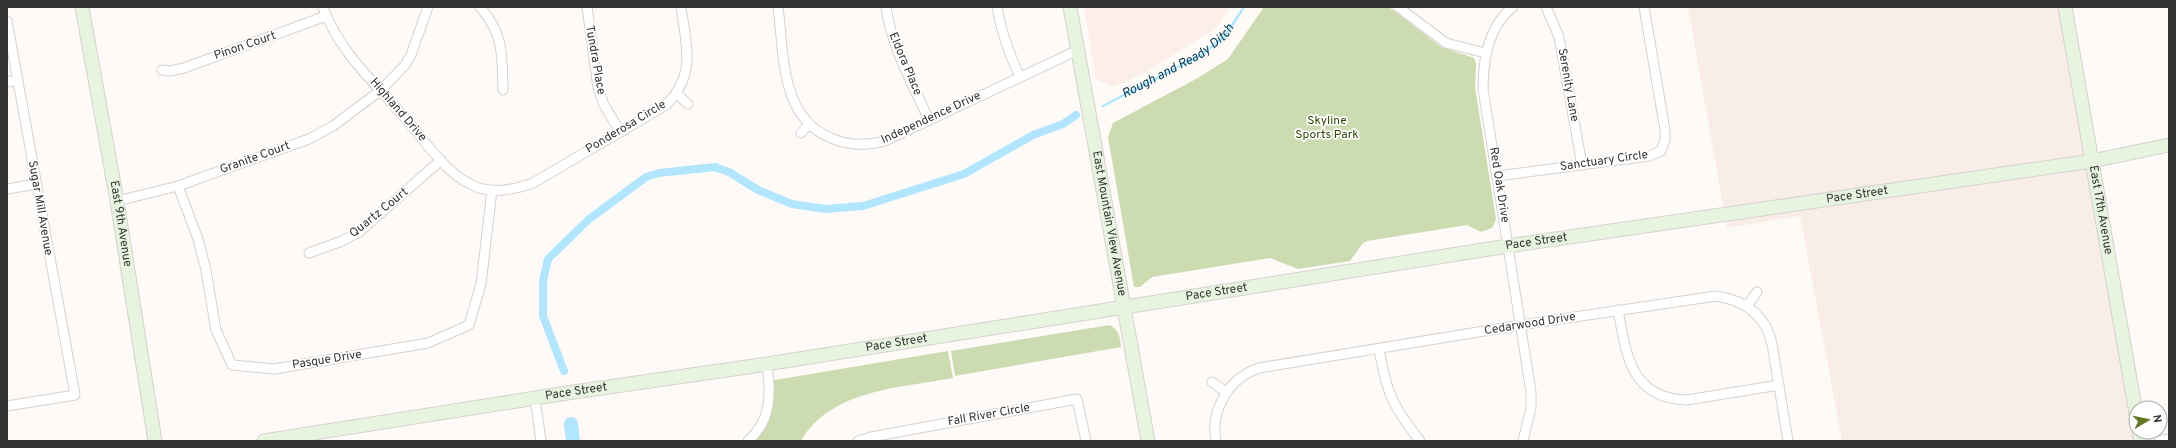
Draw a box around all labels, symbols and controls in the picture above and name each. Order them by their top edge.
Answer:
water label: Rough and Ready Ditch [1119,21,1238,103]
street label: Tundra Place [581,24,609,96]
street label: Pinon Court [212,28,278,64]
street label: Eldora Place [885,30,925,98]
street label: Serenity Lane [1554,47,1582,123]
street label: Highland Drive [366,75,430,145]
street label: Independence Drive [879,88,983,148]
street label: Ponderosa Circle [583,97,669,157]
park label: Skyline Sports Park [1295,113,1359,143]
street label: Granite Court [218,138,292,178]
street label: Red Oak Drive [1485,146,1513,224]
street label: Sanctuary Circle [1559,147,1649,175]
street label: East Mountain View Avenue [1088,150,1130,297]
street label: Sugar Mill Avenue [24,159,56,257]
street label: East 17th Avenue [2085,164,2116,256]
street label: East 9th Avenue [105,179,135,268]
street label: Pace Street [1825,183,1889,208]
street label: Quartz Court [346,184,412,242]
street label: Pace Street [1505,229,1568,254]
street label: Pace Street [1184,280,1248,305]
street label: Cedarwood Drive [1483,309,1577,339]
street label: Pace Street [864,331,929,356]
street label: Pasque Drive [291,347,363,373]
street label: Pace Street [544,379,608,404]
street label: Fall River Circle [947,400,1031,430]
north arrow [2128,400,2168,440]
text: N [2149,414,2164,424]

